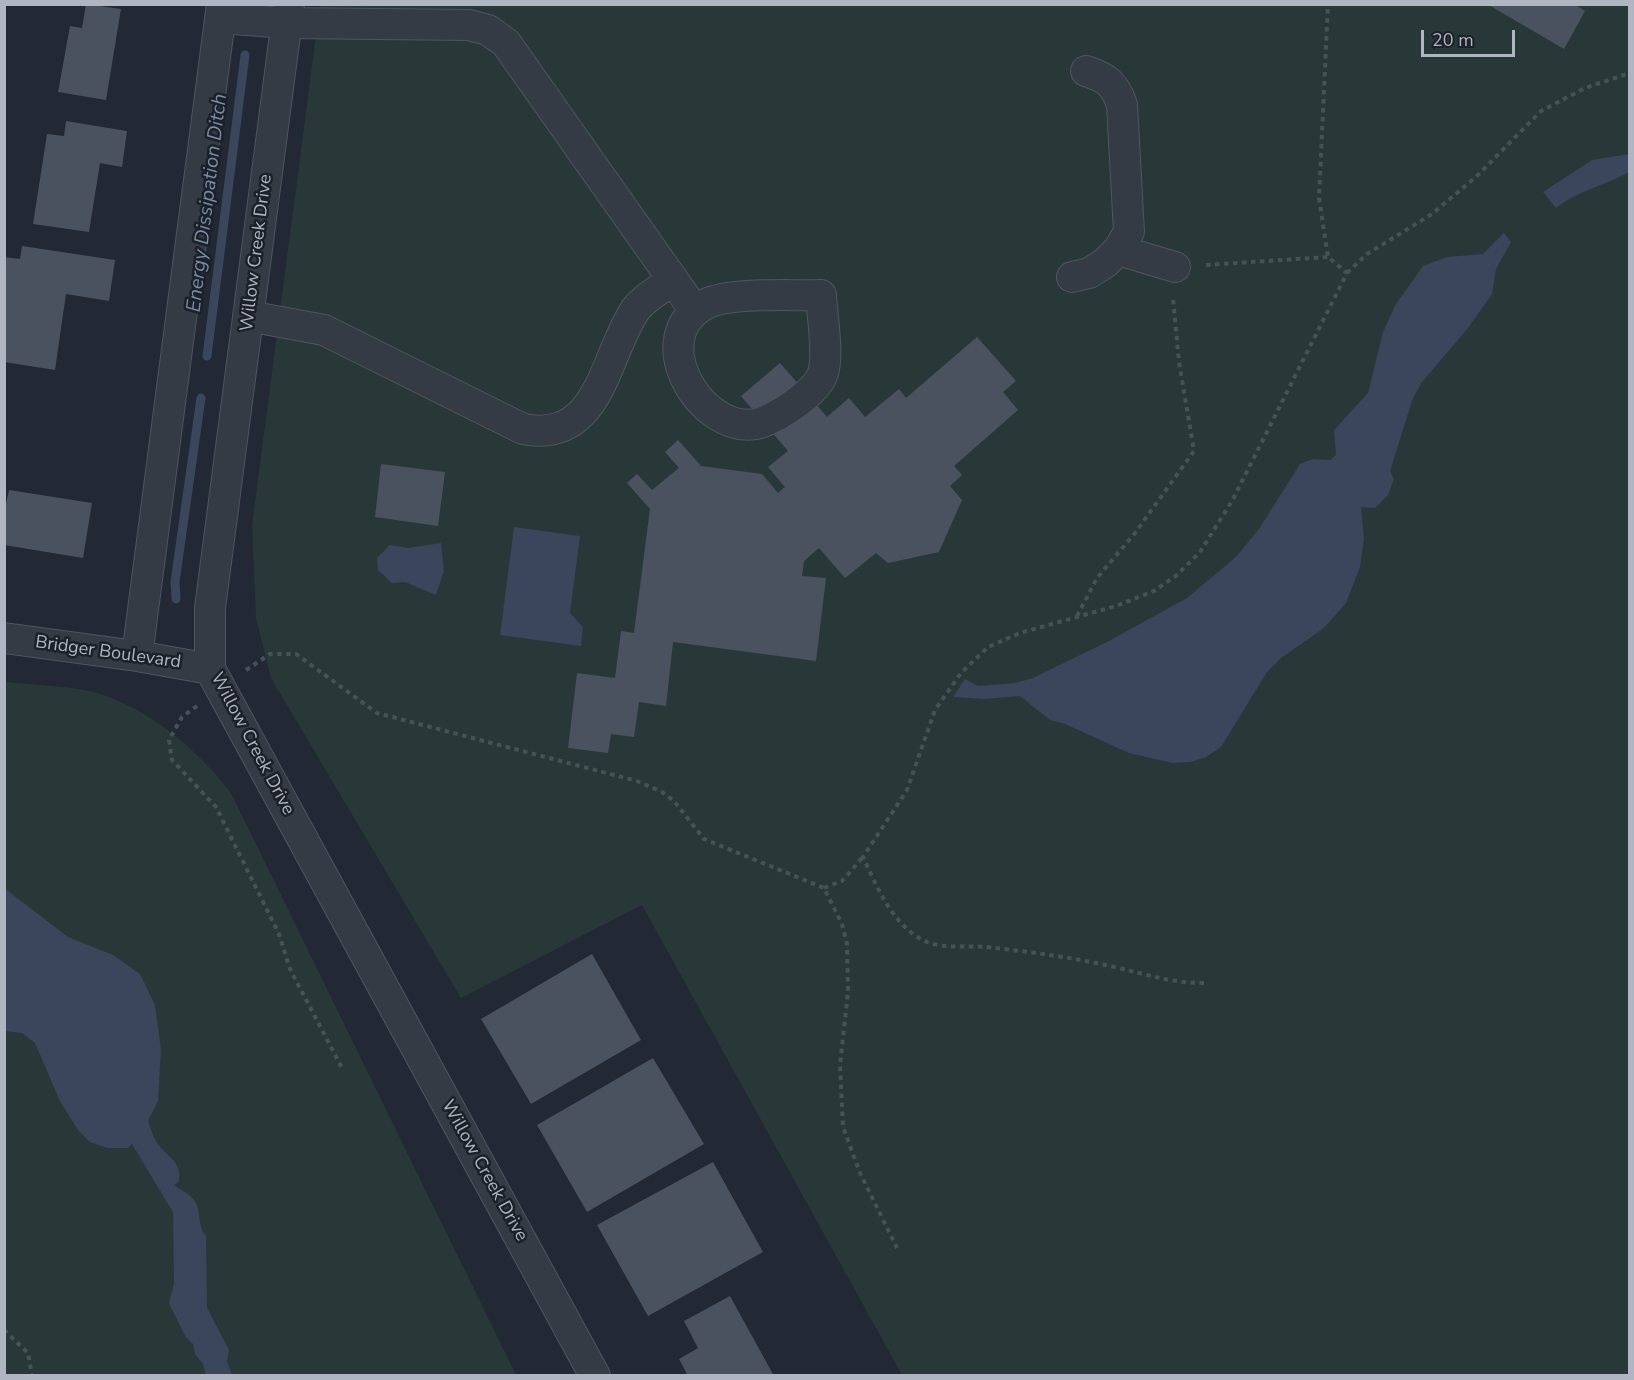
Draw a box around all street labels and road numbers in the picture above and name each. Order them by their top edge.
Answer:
street label: Willow Creek Drive [237,173,277,333]
street label: Bridger Boulevard [34,632,182,674]
street label: Willow Creek Drive [205,669,299,819]
street label: Willow Creek Drive [436,1097,532,1245]

